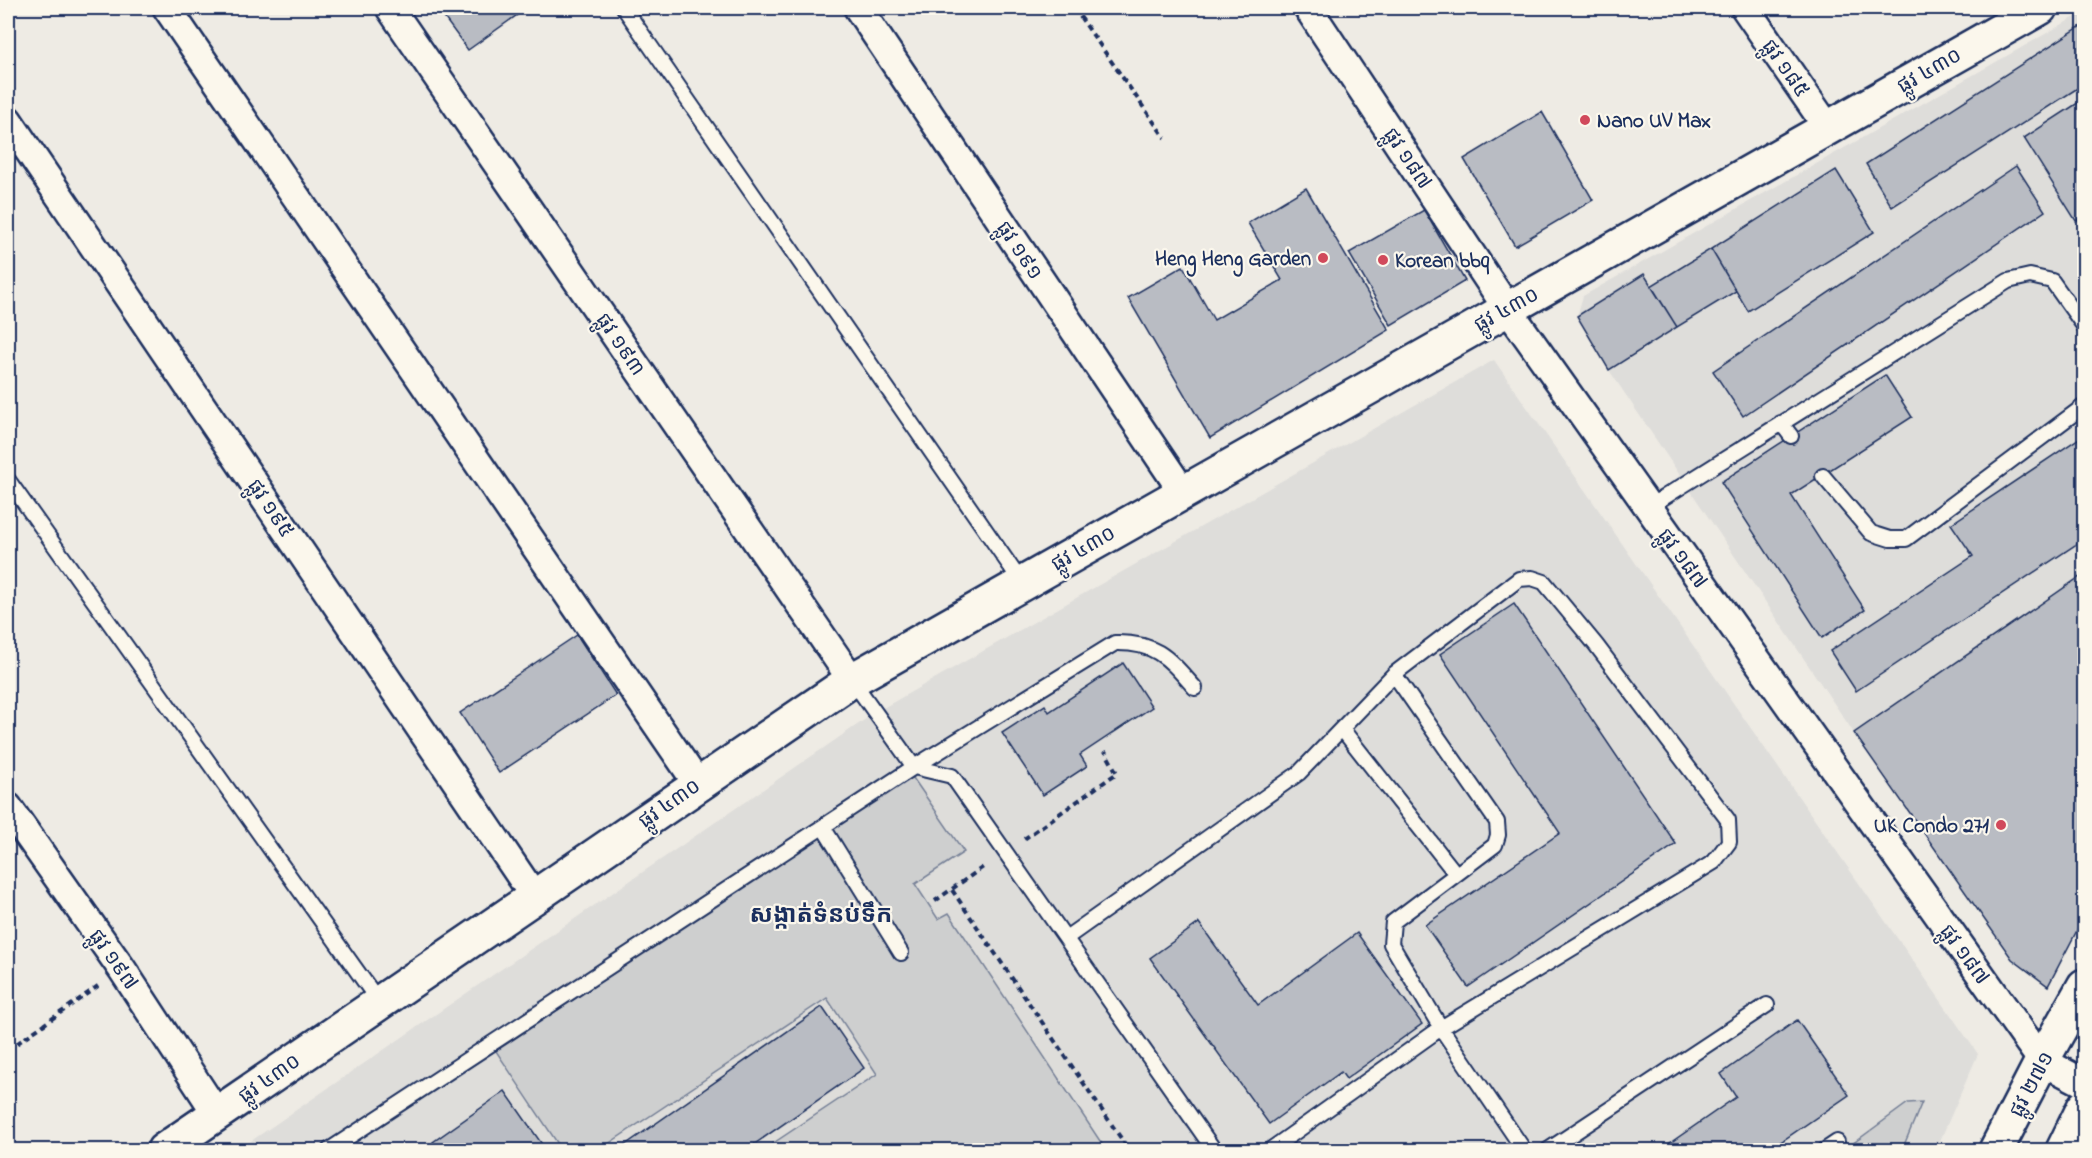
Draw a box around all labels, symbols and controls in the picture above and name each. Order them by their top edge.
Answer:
street label: ផ្លូវ ១៨៥ [1751,34,1815,106]
street label: ផ្លូវ ៤៣០ [1892,41,1969,104]
place label: Nano UV Max [1597,107,1711,137]
marker: Nano UV Max [1578,113,1592,127]
street label: ផ្លូវ ១៨៧ [1373,122,1438,197]
street label: ផ្លូវ ១៩១ [986,216,1049,288]
place label: Heng Heng Garden [1155,245,1311,277]
place label: Korean bbq [1395,247,1490,277]
marker: Heng Heng Garden [1316,251,1330,265]
marker: Korean bbq [1376,253,1390,267]
street label: ផ្លូវ ៤៣០ [1469,281,1546,343]
street label: ផ្លូវ ១៩៣ [585,308,651,384]
street label: ផ្លូវ ១៩៥ [237,474,300,546]
street label: ផ្លូវ ៤៣០ [1046,519,1123,582]
street label: ផ្លូវ ១៨៧ [1647,523,1714,597]
street label: ផ្លូវ ៤៣០ [633,772,709,839]
place label: UK Condo 271 [1874,812,1989,842]
marker: UK Condo 271 [1994,818,2008,832]
district label: សង្កាត់ទំនប់ទឹក [750,899,892,934]
street label: ផ្លូវ ១៨៧ [1929,919,1996,993]
street label: ផ្លូវ ១៩៧ [79,923,144,998]
street label: ផ្លូវ ៤៣០ [233,1047,309,1114]
street label: ផ្លូវ ២៧១ [2003,1047,2065,1124]

